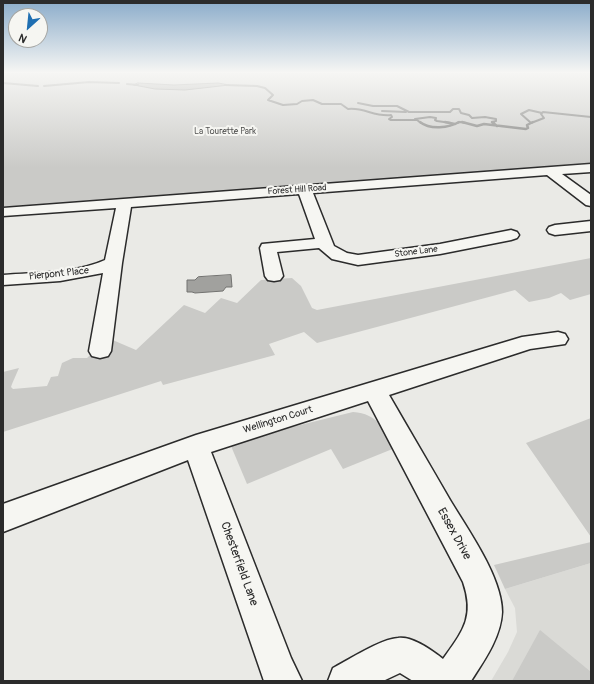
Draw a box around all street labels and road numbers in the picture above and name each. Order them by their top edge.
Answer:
street label: Forest Hill Road [267,183,327,197]
street label: Stone Lane [394,244,438,260]
street label: Pierpont Place [28,265,90,283]
street label: Wellington Court [242,404,314,436]
street label: Essex Drive [434,506,474,562]
street label: Chesterfield Lane [217,520,261,608]

